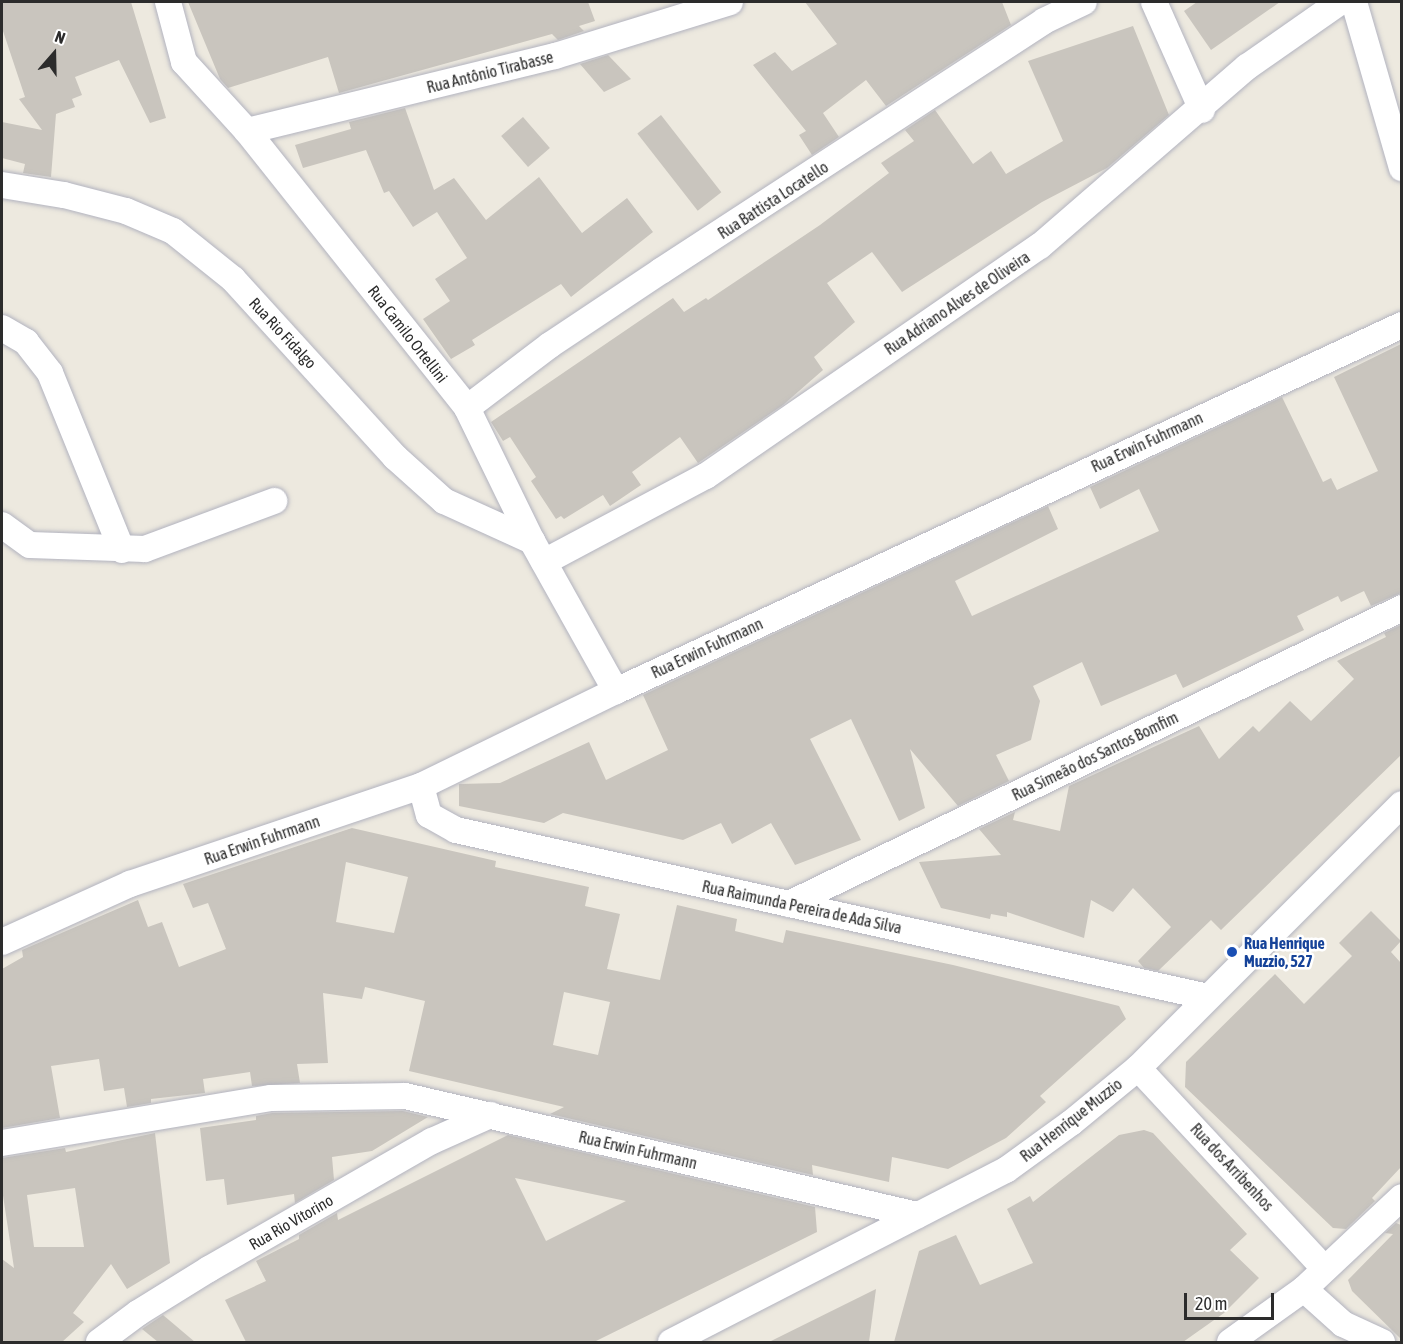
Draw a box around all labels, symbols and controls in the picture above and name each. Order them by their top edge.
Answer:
north arrow [24,24,84,84]
text: N [53,27,68,47]
street label: Rua Antônio Tirabasse [425,47,555,97]
street label: Rua Battista Locatello [714,157,832,243]
street label: Rua Adriano Alves de Oliveira [881,247,1033,359]
street label: Rua Camilo Ortellini [364,282,452,386]
street label: Rua Rio Fidalgo [245,294,321,372]
street label: Rua Erwin Fuhrmann [1088,408,1206,476]
street label: Rua Erwin Fuhrmann [648,614,766,682]
street label: Rua Simeão dos Santos Bomfim [1009,707,1181,805]
street label: Rua Erwin Fuhrmann [202,811,322,869]
street label: Rua Raimunda Pereira de Ada Silva [700,876,904,938]
place label: Rua Henrique Muzzio, 527 [1244,933,1325,971]
marker: Rua Henrique Muzzio, 527 [1225,945,1239,959]
street label: Rua Henrique Muzzio [1016,1074,1126,1166]
street label: Rua dos Arribenhos [1187,1119,1277,1215]
street label: Rua Erwin Fuhrmann [577,1127,699,1173]
street label: Rua Rio Vitorino [246,1190,336,1254]
scale bar [1187,1281,1277,1319]
text: 20 m [1195,1293,1227,1314]

